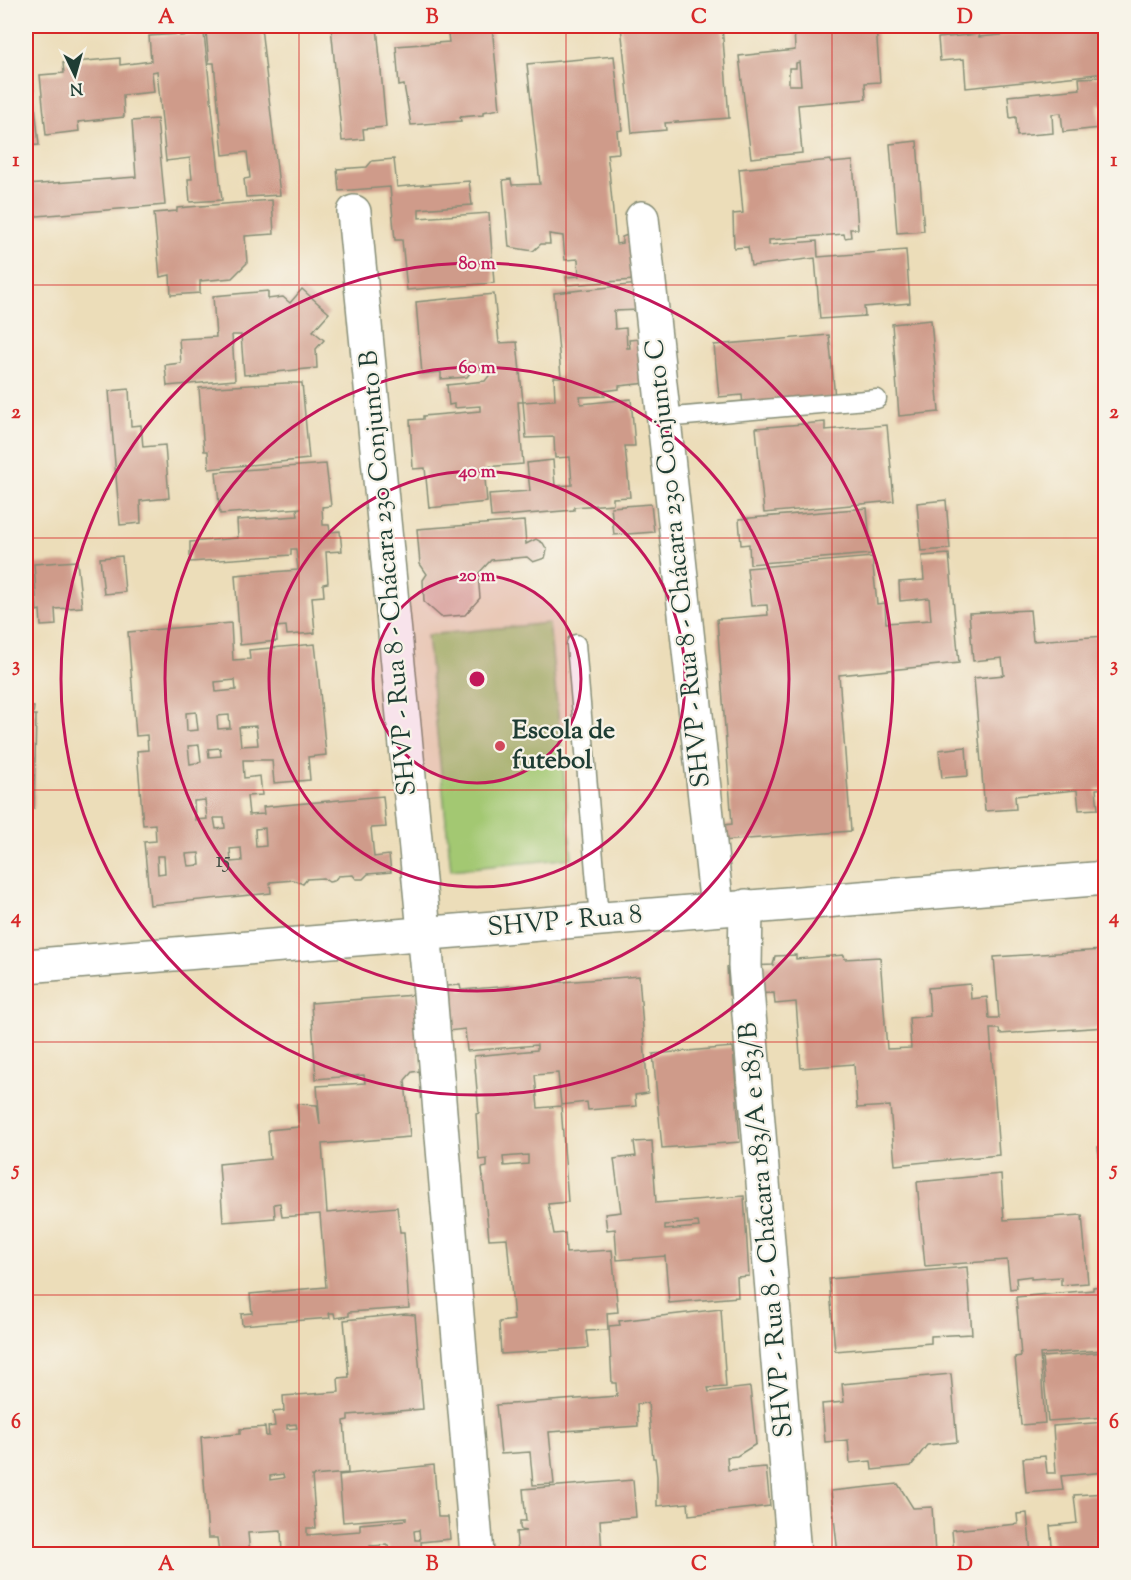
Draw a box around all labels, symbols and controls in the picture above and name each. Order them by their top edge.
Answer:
text: A [158,4,175,33]
text: B [426,4,439,33]
text: C [691,4,707,33]
text: D [957,4,973,33]
north arrow [45,45,105,105]
text: N [69,75,83,99]
text: 1 [13,147,20,176]
text: 1 [1111,147,1118,176]
text: 80 m [458,252,496,278]
street label: SHVP - Rua 8 - Chácara 230 Conjunto C [637,337,721,789]
street label: SHVP - Rua 8 - Chácara 230 Conjunto B [351,349,427,797]
text: 60 m [458,356,496,382]
text: 2 [11,399,21,428]
text: 2 [1109,399,1119,428]
text: 40 m [457,460,496,486]
text: 20 m [459,564,495,590]
text: 3 [12,652,20,681]
text: 3 [1110,652,1118,681]
centre of rings [467,669,487,689]
place label: Escola de futebol [512,713,615,780]
marker: Escola de futebol [493,739,507,753]
house number: 15 [215,846,231,878]
street label: SHVP - Rua 8 [486,897,644,947]
text: 4 [10,904,21,933]
text: 4 [1108,904,1119,933]
street label: SHVP - Rua 8 - Chácara 183/A e 183/B [730,1021,804,1439]
text: 5 [11,1156,20,1185]
text: 5 [1109,1156,1118,1185]
text: 6 [11,1409,21,1438]
text: 6 [1109,1409,1119,1438]
text: A [158,1551,175,1580]
text: B [426,1551,439,1580]
text: C [691,1551,707,1580]
text: D [957,1551,973,1580]

